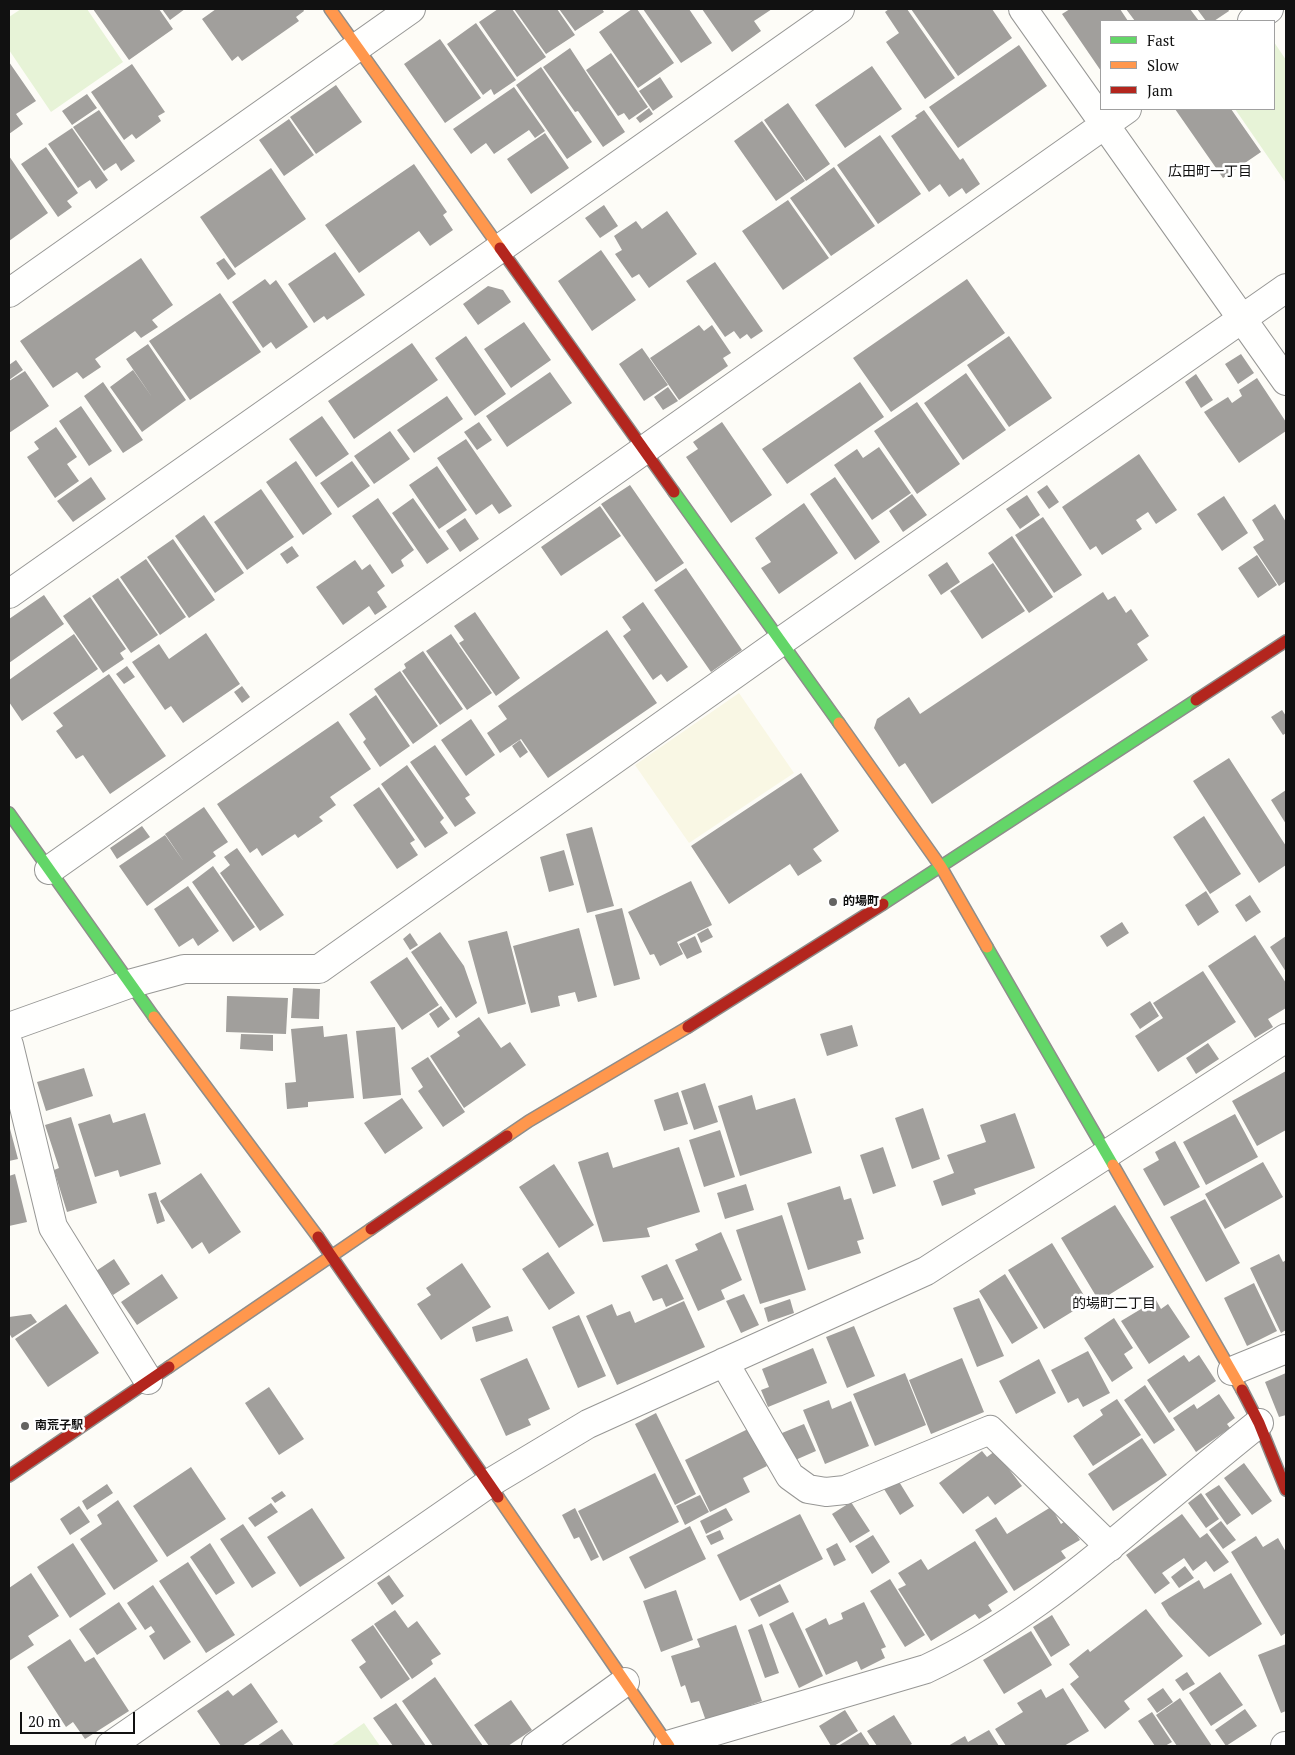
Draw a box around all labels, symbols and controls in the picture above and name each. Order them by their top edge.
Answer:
legend [1100,20,1275,110]
text: Fast [1147,30,1175,50]
text: Slow [1147,55,1179,75]
text: Jam [1147,80,1173,100]
district label: 広田町一丁目 [1168,164,1252,180]
place label: 的場町 [843,895,879,909]
marker: 的場町 [827,896,839,908]
district label: 的場町二丁目 [1072,1296,1156,1312]
place label: 南荒子駅 [35,1419,83,1433]
marker: 南荒子駅 [19,1420,31,1432]
scale bar [22,1702,138,1734]
text: 20 m [28,1711,61,1731]

